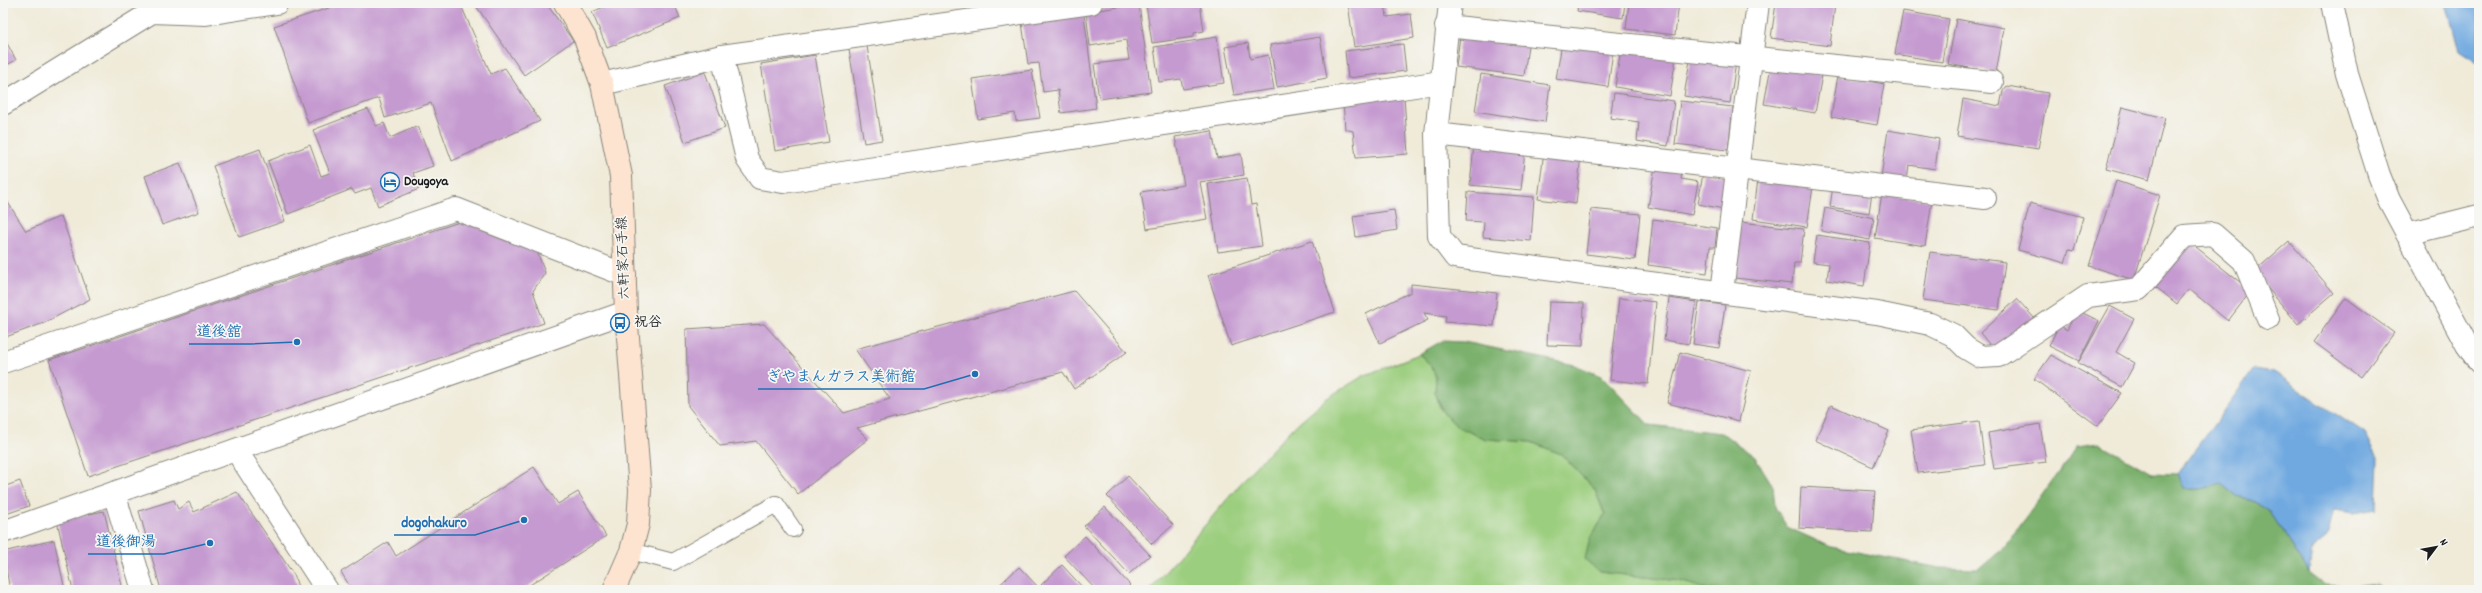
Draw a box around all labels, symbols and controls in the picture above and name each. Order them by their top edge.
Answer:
hotel icon: Dougoya [379,171,401,193]
place label: Dougoya [404,172,450,192]
street label: 六軒家石手線 [613,216,635,300]
bus stop icon: 祝谷 [609,312,631,334]
place label: 祝谷 [634,313,662,333]
callout: 道後舘 [189,317,250,344]
text: 道後舘 [196,322,242,344]
callout: ぎやまんガラス美術館 [758,362,924,389]
text: ぎやまんガラス美術館 [766,367,916,389]
callout: dogohakuro [394,508,475,535]
text: dogohakuro [401,513,467,535]
callout: 道後御湯 [88,527,164,554]
north arrow [2416,527,2456,567]
text: 道後御湯 [96,532,156,554]
text: N [2435,536,2451,550]

